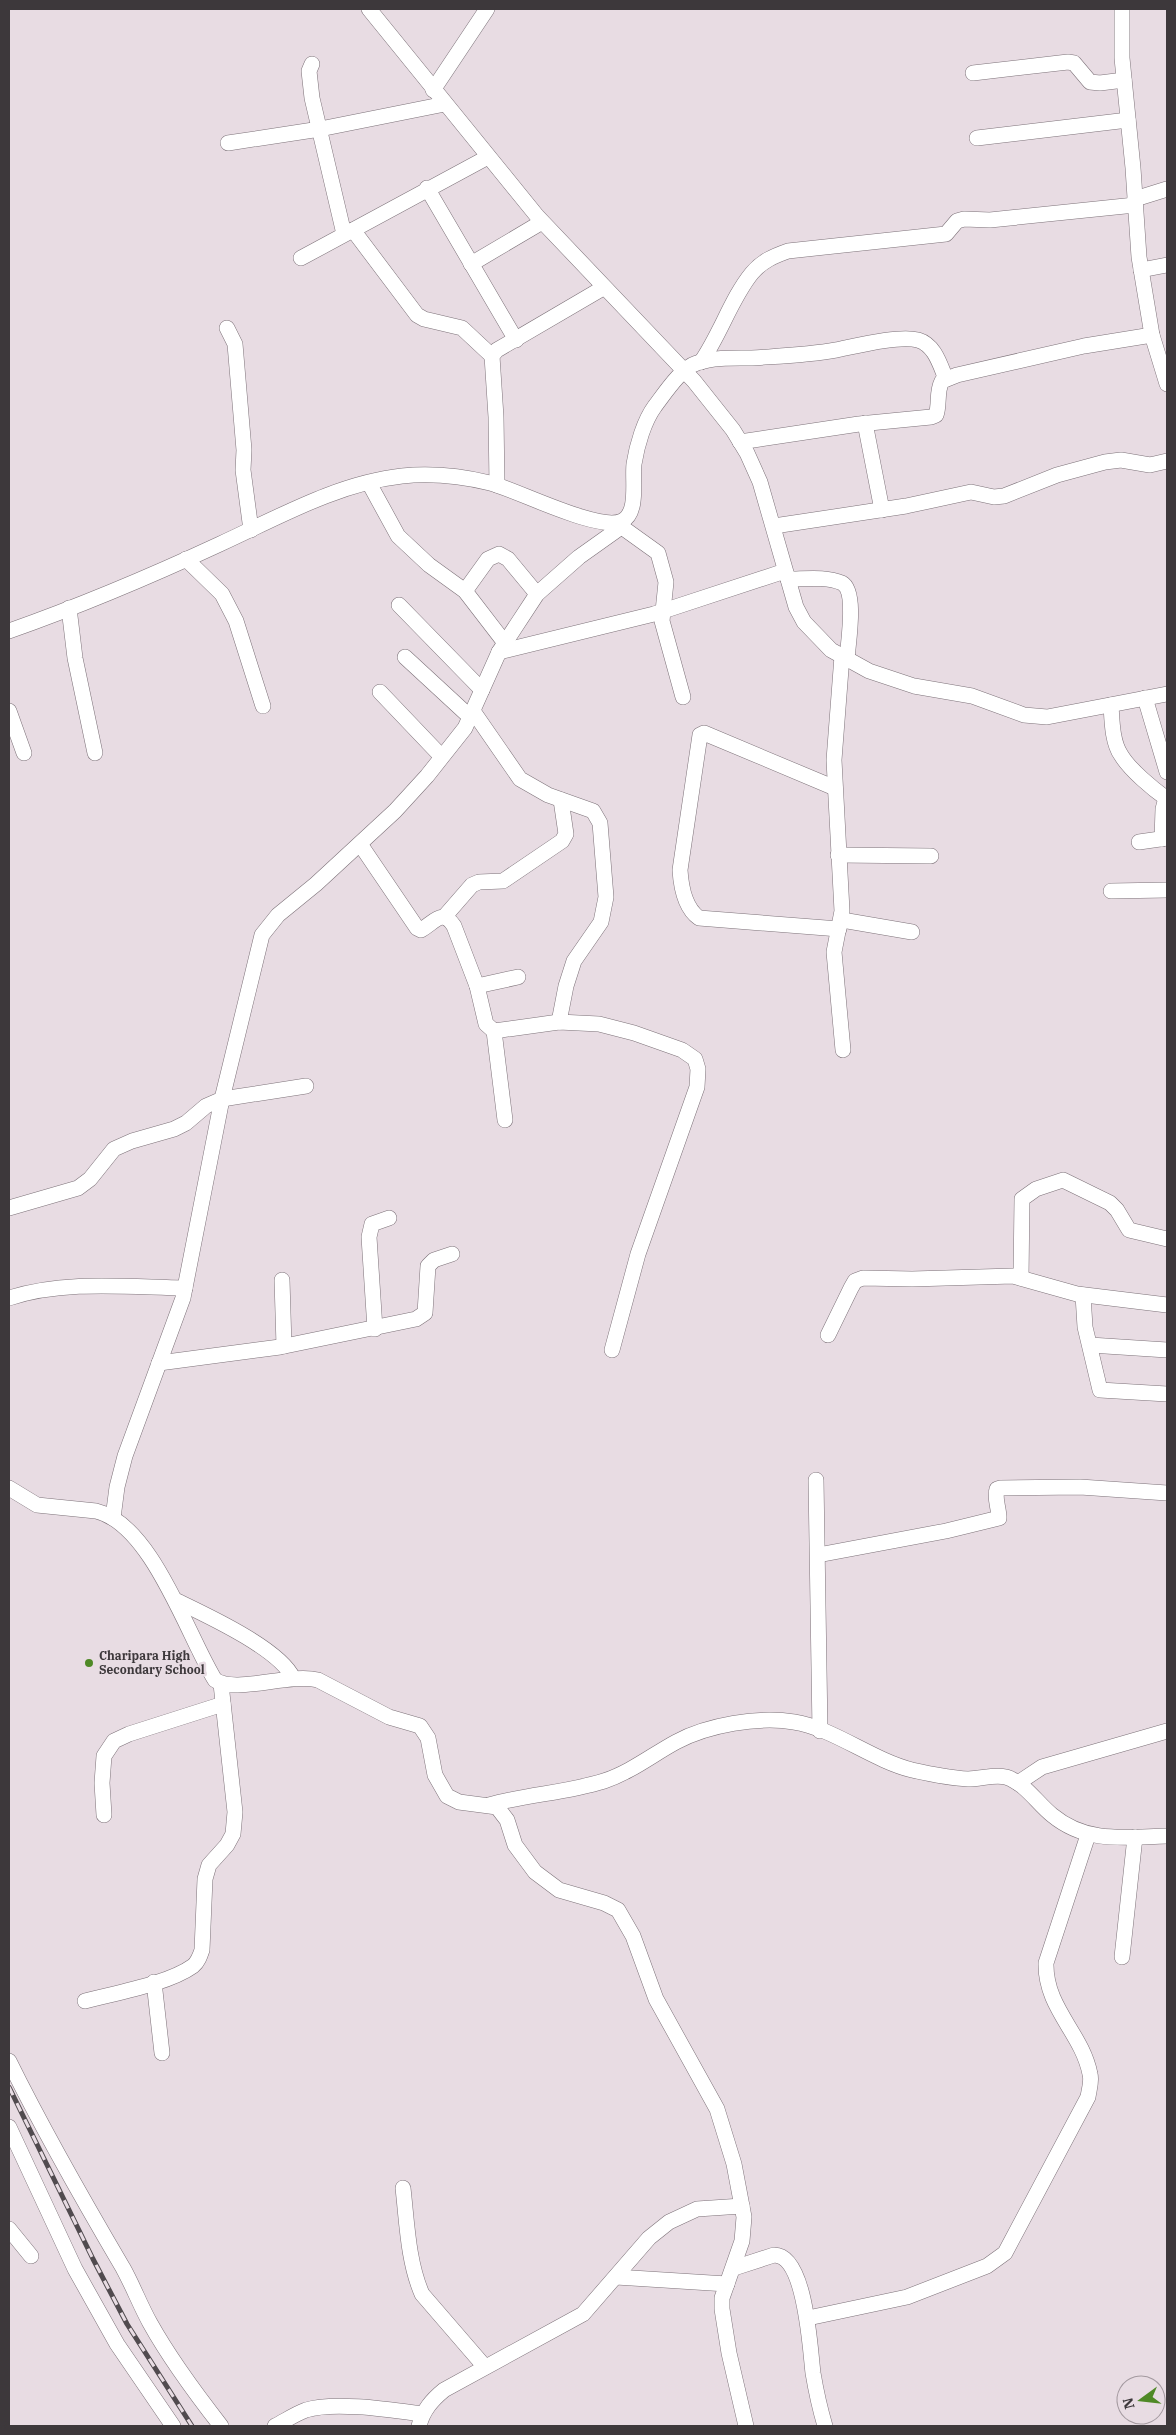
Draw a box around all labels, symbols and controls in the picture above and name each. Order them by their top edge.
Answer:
place label: Charipara High Secondary School [99,1648,205,1677]
marker: Charipara High Secondary School [83,1657,95,1669]
north arrow [1116,2375,1166,2425]
text: N [1118,2396,1139,2411]

